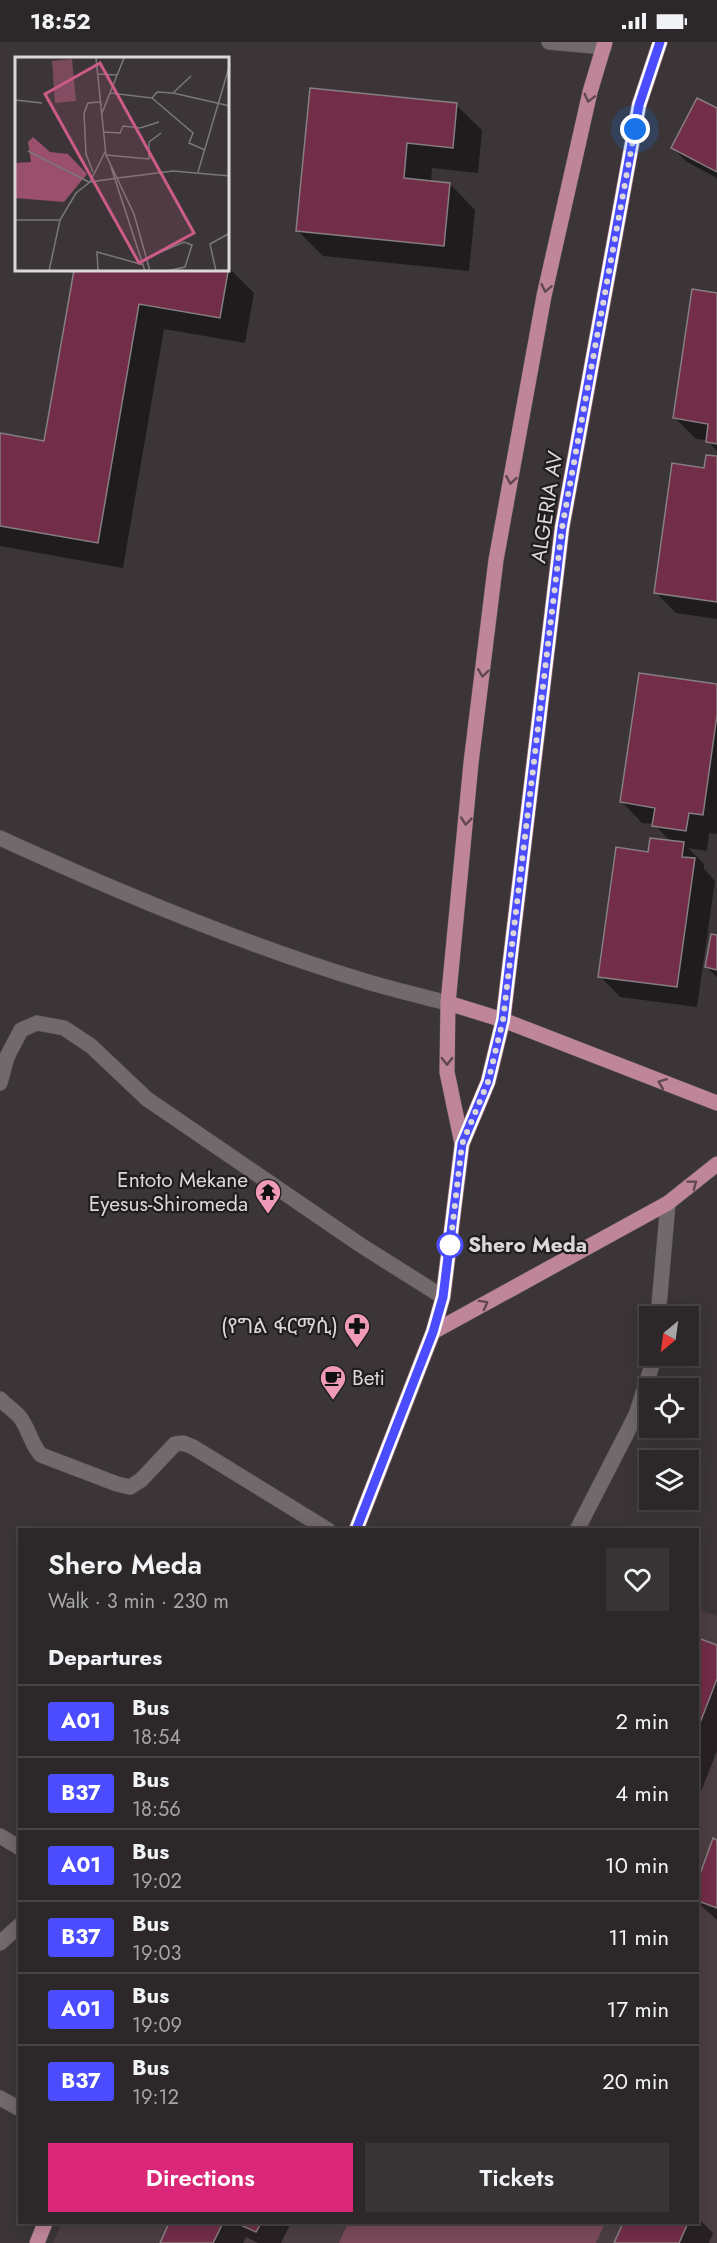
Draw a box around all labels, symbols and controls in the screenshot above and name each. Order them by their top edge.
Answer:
text: 18:52 [30,5,91,37]
inset map [15,57,230,272]
one-way arrow [584,93,597,103]
your location [620,114,650,144]
one-way arrow [540,283,553,293]
street label: ALGERIA AV [523,449,571,565]
one-way arrow [505,475,518,485]
one-way arrow [477,668,489,678]
one-way arrow [460,817,473,826]
one-way arrow [441,1057,454,1066]
one-way arrow [658,1077,668,1090]
place label: Entoto Mekane Eyesus-Shiromeda [89,1165,248,1219]
temple icon: Entoto Mekane Eyesus-Shiromeda [253,1177,283,1215]
one-way arrow [686,1181,697,1192]
place label: Shero Meda [468,1230,587,1260]
marker: Shero Meda [437,1232,463,1258]
one-way arrow [478,1300,488,1311]
north arrow [639,1306,699,1366]
map controls [639,1306,699,1510]
place label: (የግል ፋርማሲ) [221,1311,338,1341]
pharmacy icon: (የግል ፋርማሲ) [342,1311,372,1349]
cafe icon: Beti [318,1363,348,1401]
place label: Beti [352,1363,385,1393]
button: locate [639,1378,699,1438]
button: layers [639,1450,699,1510]
text: Shero Meda [48,1544,202,1585]
button: heart [606,1548,669,1611]
text: Walk · 3 min · 230 m [48,1587,229,1616]
text: Departures [48,1641,162,1673]
text: Bus [132,1691,169,1723]
text: 2 min [615,1705,669,1737]
text: A01 [61,1706,101,1736]
text: 18:54 [132,1723,181,1752]
text: Bus [132,1763,169,1795]
text: 4 min [615,1777,669,1809]
text: B37 [61,1778,101,1808]
text: 18:56 [132,1795,181,1824]
text: Bus [132,1835,169,1867]
text: 10 min [605,1849,669,1881]
text: A01 [61,1850,101,1880]
text: 19:02 [132,1867,182,1896]
text: Bus [132,1907,169,1939]
text: 11 min [608,1921,669,1953]
text: B37 [61,1922,101,1952]
text: 19:03 [132,1939,181,1968]
text: Bus [132,1979,169,2011]
text: 17 min [607,1993,669,2025]
text: A01 [61,1994,101,2024]
text: 19:09 [132,2011,182,2040]
text: Bus [132,2051,169,2083]
text: 20 min [602,2065,669,2097]
text: B37 [61,2066,101,2096]
text: 19:12 [132,2083,179,2112]
button: Directions [48,2143,353,2212]
button: Tickets [365,2143,669,2212]

